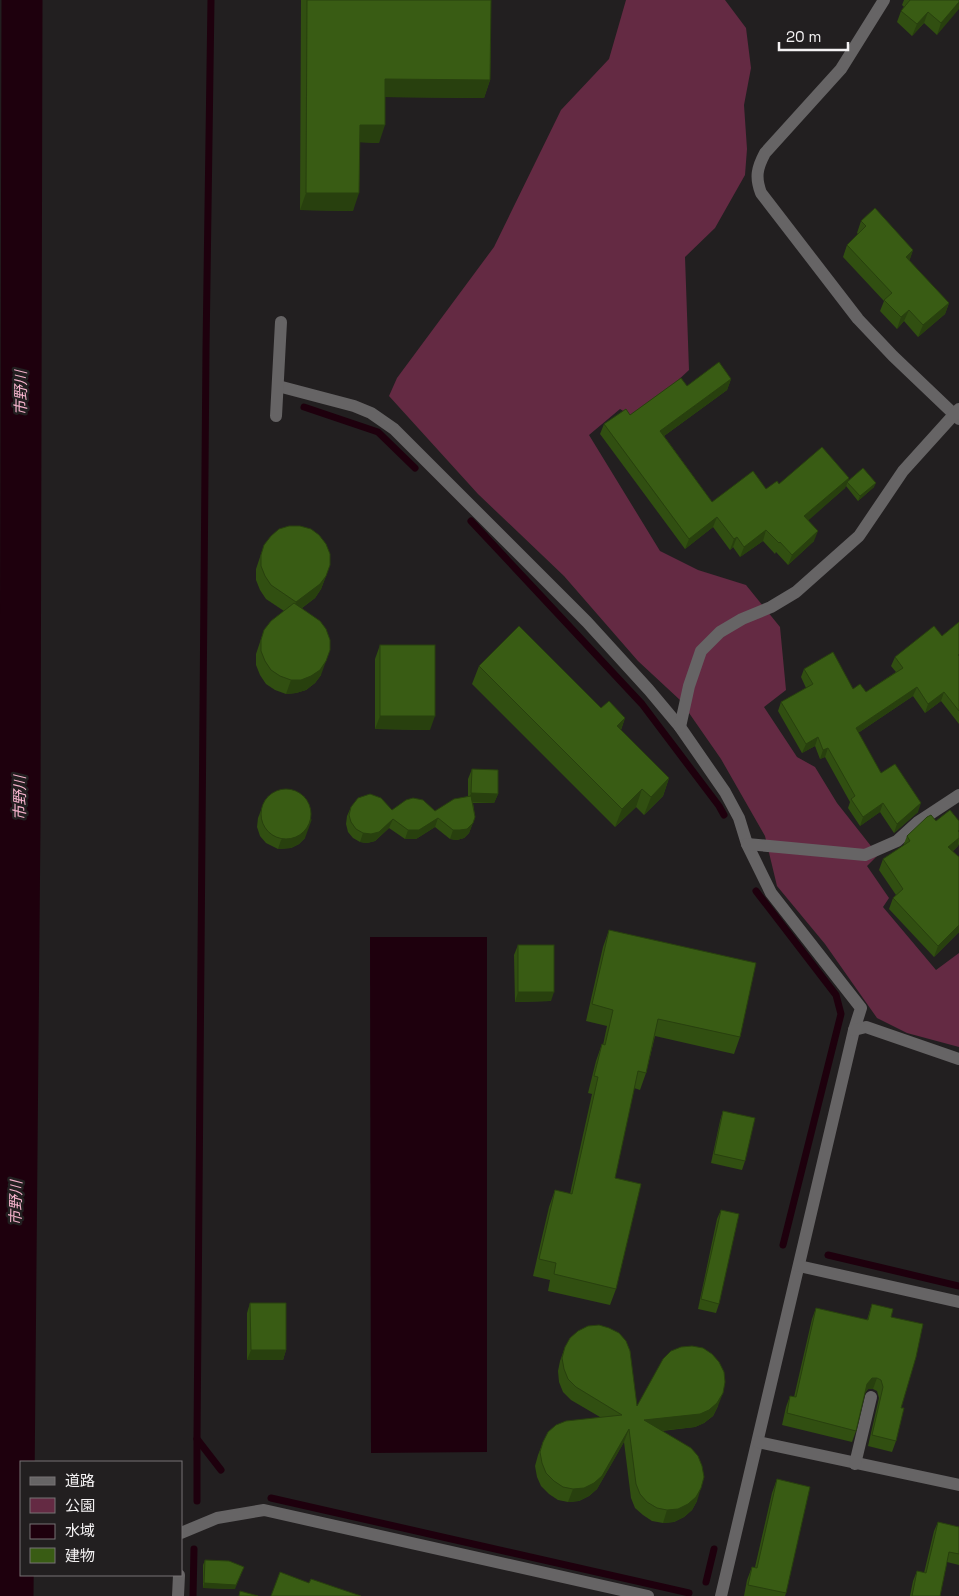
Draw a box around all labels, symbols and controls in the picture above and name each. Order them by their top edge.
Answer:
scale bar [779,20,848,52]
text: 20 m [786,27,821,46]
water label: 市野川 [11,369,30,416]
water label: 市野川 [10,774,29,821]
water label: 市野川 [6,1178,25,1226]
legend [20,1461,182,1576]
text: 道路 [65,1471,95,1490]
text: 公園 [65,1496,95,1515]
text: 水域 [65,1521,95,1540]
text: 建物 [65,1546,95,1565]

